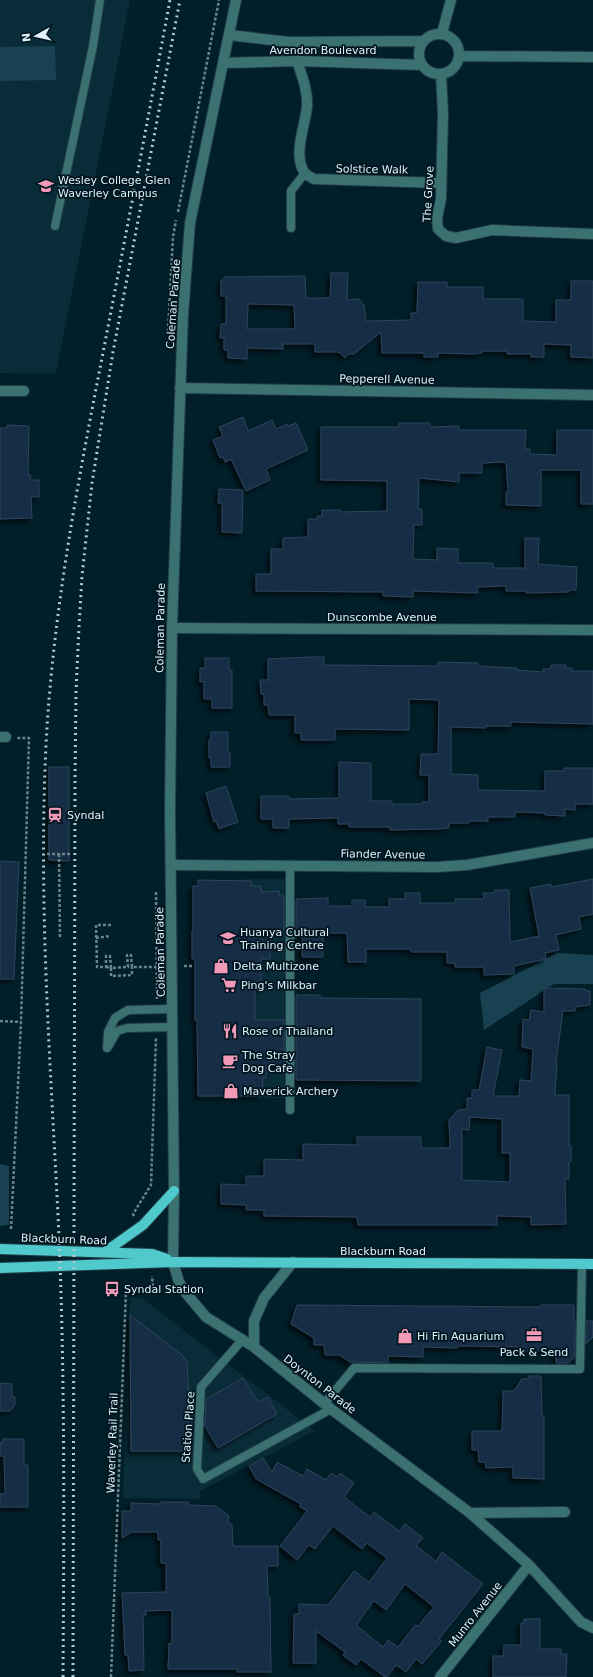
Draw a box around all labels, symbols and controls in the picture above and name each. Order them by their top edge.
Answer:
north arrow [16,16,56,56]
text: N [20,32,34,43]
street label: Avendon Boulevard [270,44,376,57]
street label: Solstice Walk [336,162,409,177]
street label: The Grove [420,165,436,224]
place label: Wesley College Glen Waverley Campus [58,174,170,200]
school or university icon: Wesley College Glen Waverley Campus [37,177,55,195]
street label: Coleman Parade [164,258,183,349]
street label: Pepperell Avenue [339,372,435,387]
street label: Coleman Parade [153,583,168,673]
street label: Dunscombe Avenue [327,611,437,624]
station icon: Syndal [46,806,64,824]
place label: Syndal [67,809,104,822]
street label: Fiander Avenue [340,847,426,862]
street label: Coleman Parade [153,907,168,997]
place label: Huanya Cultural Training Centre [239,926,329,952]
school or university icon: Huanya Cultural Training Centre [219,929,237,947]
shop icon: Delta Multizone [212,957,230,975]
place label: Delta Multizone [233,960,319,973]
supermarket icon: Ping's Milkbar [220,976,238,994]
place label: Ping's Milkbar [241,979,317,992]
restaurant icon: Rose of Thailand [221,1022,239,1040]
place label: Rose of Thailand [242,1025,333,1038]
place label: The Stray Dog Cafe [241,1049,296,1075]
cafe icon: The Stray Dog Cafe [221,1052,239,1070]
shop icon: Maverick Archery [222,1082,240,1100]
place label: Maverick Archery [243,1085,339,1098]
street label: Blackburn Road [21,1232,107,1247]
street label: Blackburn Road [340,1245,426,1258]
bus stop icon: Syndal Station [103,1280,121,1298]
place label: Syndal Station [124,1283,204,1296]
office icon: Pack & Send [525,1326,543,1344]
shop icon: Hi Fin Aquarium [396,1327,414,1345]
place label: Hi Fin Aquarium [417,1330,504,1343]
place label: Pack & Send [500,1346,568,1359]
street label: Doynton Parade [281,1352,359,1417]
street label: Station Place [180,1391,198,1463]
street label: Waverley Rail Trail [104,1392,121,1494]
street label: Munro Avenue [446,1579,505,1649]

